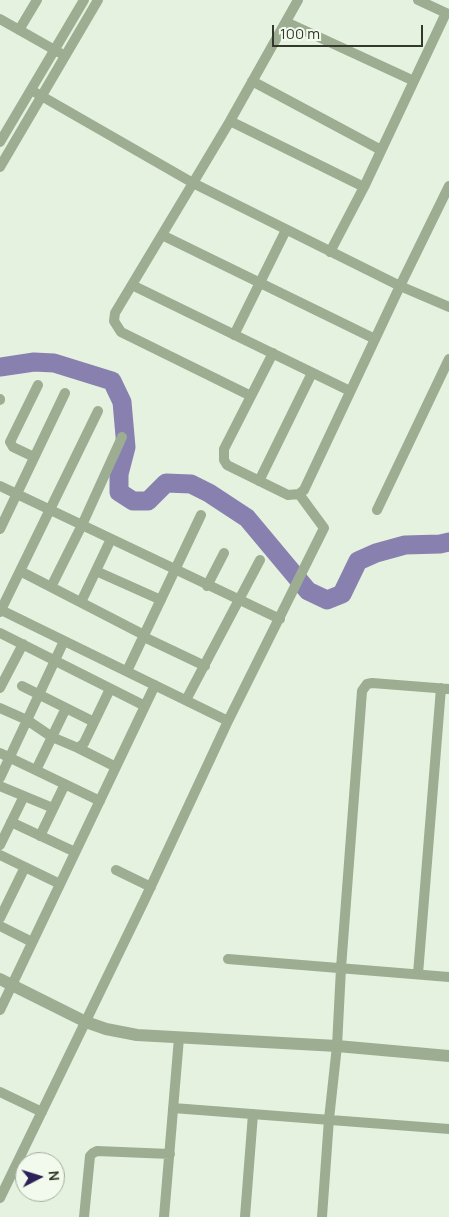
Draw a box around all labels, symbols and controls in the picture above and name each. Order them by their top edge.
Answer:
scale bar [274,15,425,47]
text: 100 m [280,23,320,44]
north arrow [15,1152,65,1202]
text: N [45,1170,64,1182]

